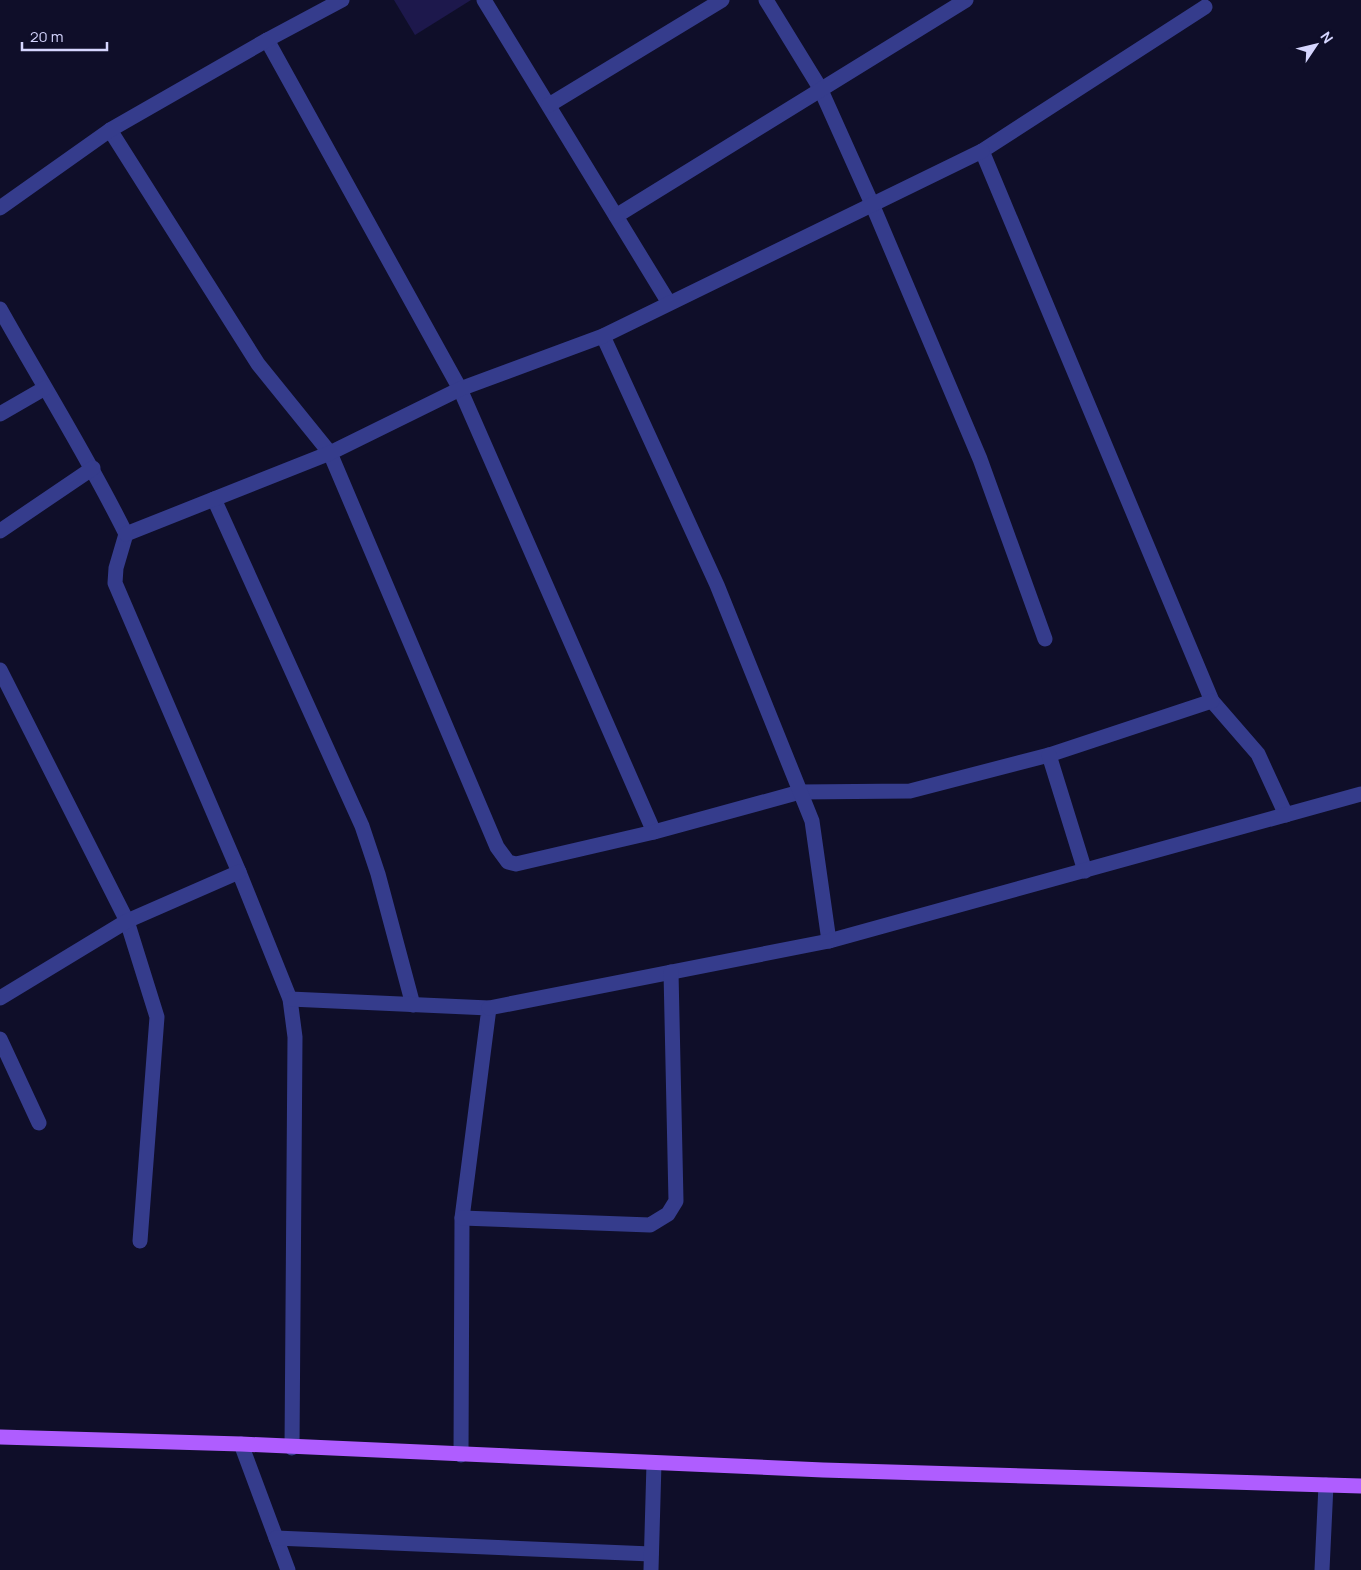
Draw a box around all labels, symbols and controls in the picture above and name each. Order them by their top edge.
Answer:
scale bar [22,20,108,52]
north arrow [1291,20,1341,70]
text: 20 m [30,26,63,47]
text: N [1316,28,1338,47]

